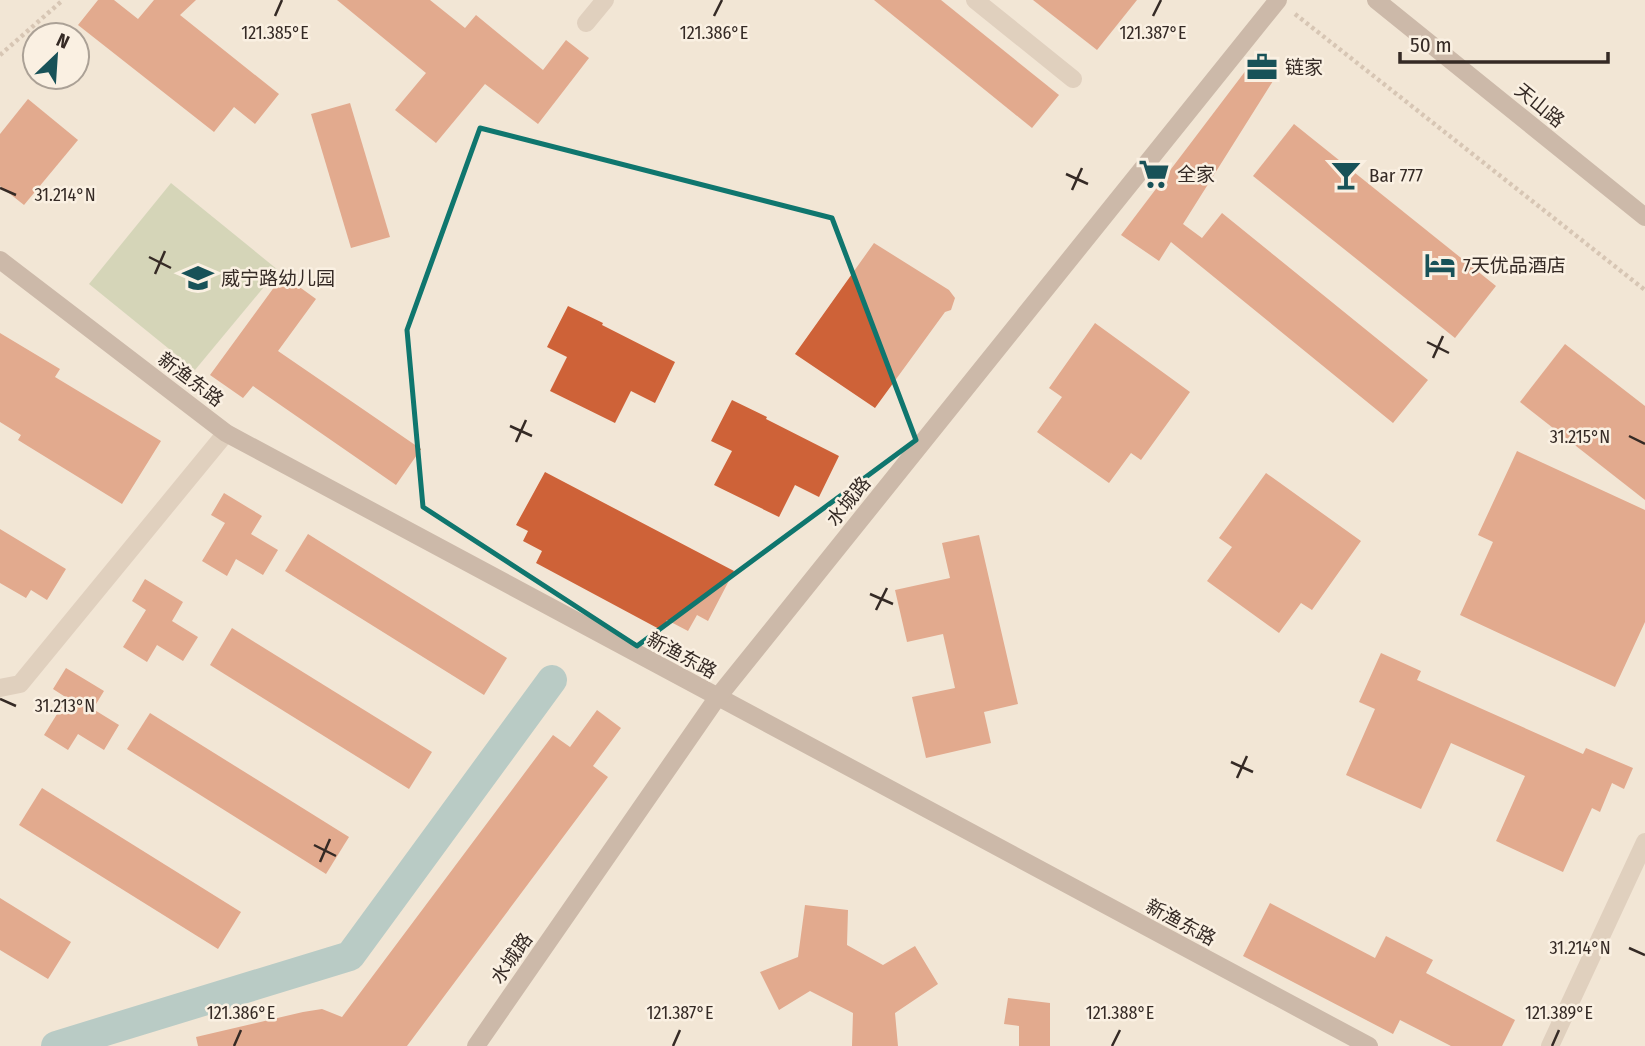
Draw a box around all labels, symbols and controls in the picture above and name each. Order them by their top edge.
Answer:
north arrow [21,21,91,91]
scale bar [1400,21,1608,65]
text: 121.385°E [241,22,309,44]
text: 121.386°E [680,22,748,44]
text: 121.387°E [1120,22,1186,44]
text: N [53,28,73,54]
text: 50 m [1410,32,1452,58]
office icon: 链家 [1245,50,1279,84]
place label: 链家 [1285,56,1323,79]
street label: 天山路 [1510,79,1569,132]
supermarket icon: 全家 [1137,157,1171,191]
bar icon: Bar 777 [1329,158,1363,192]
place label: 全家 [1177,163,1215,186]
place label: Bar 777 [1369,164,1423,187]
text: 31.214°N [34,184,96,206]
hotel icon: 7天优品酒店 [1423,248,1457,282]
place label: 7天优品酒店 [1463,254,1566,277]
school or university icon: 威宁路幼儿园 [181,261,215,295]
place label: 威宁路幼儿园 [221,267,335,290]
street label: 新渔东路 [153,347,228,411]
text: 31.215°N [1550,426,1610,448]
street label: 水城路 [822,472,875,531]
street label: 新渔东路 [643,627,721,683]
text: 31.213°N [35,695,95,717]
street label: 新渔东路 [1142,894,1220,950]
street label: 水城路 [486,928,537,988]
text: 31.214°N [1549,937,1611,959]
text: 121.386°E [207,1002,275,1024]
text: 121.387°E [647,1002,713,1024]
text: 121.388°E [1086,1002,1154,1024]
text: 121.389°E [1525,1002,1593,1024]

